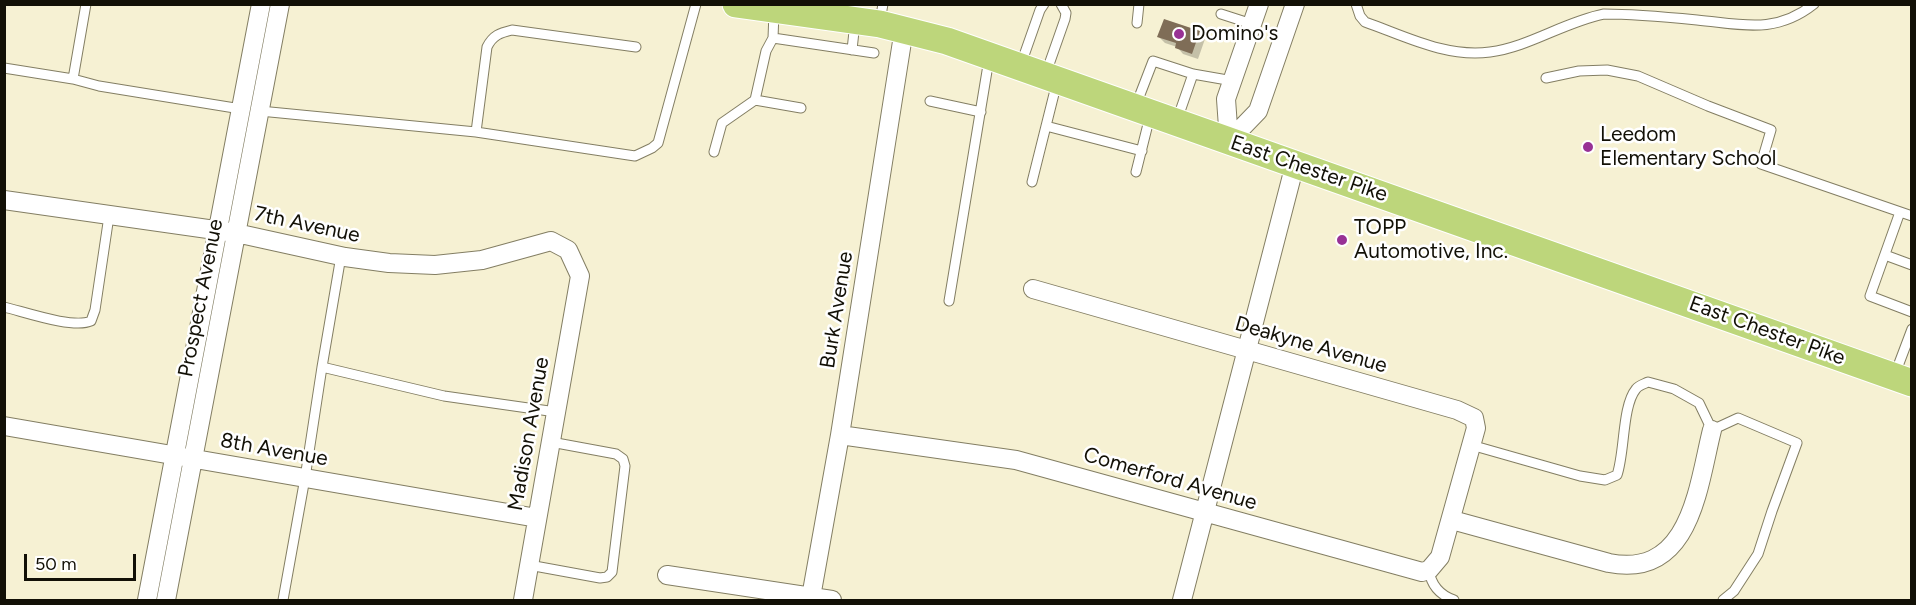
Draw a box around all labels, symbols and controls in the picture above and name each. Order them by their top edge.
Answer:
place label: Domino's [1191,21,1278,47]
marker: Domino's [1172,27,1186,41]
place label: Leedom Elementary School [1600,122,1776,172]
street label: East Chester Pike [1227,130,1391,208]
marker: Leedom Elementary School [1581,140,1595,154]
street label: 7th Avenue [252,202,362,248]
place label: TOPP Automotive, Inc. [1354,215,1508,265]
street label: Prospect Avenue [173,217,229,379]
marker: TOPP Automotive, Inc. [1335,233,1349,247]
street label: Burk Avenue [815,250,859,370]
street label: East Chester Pike [1686,291,1848,371]
street label: Deakyne Avenue [1232,311,1390,379]
street label: Madison Avenue [503,355,555,513]
street label: 8th Avenue [218,428,330,472]
street label: Comerford Avenue [1080,442,1260,516]
scale bar [27,542,140,580]
text: 50 m [35,553,77,575]

